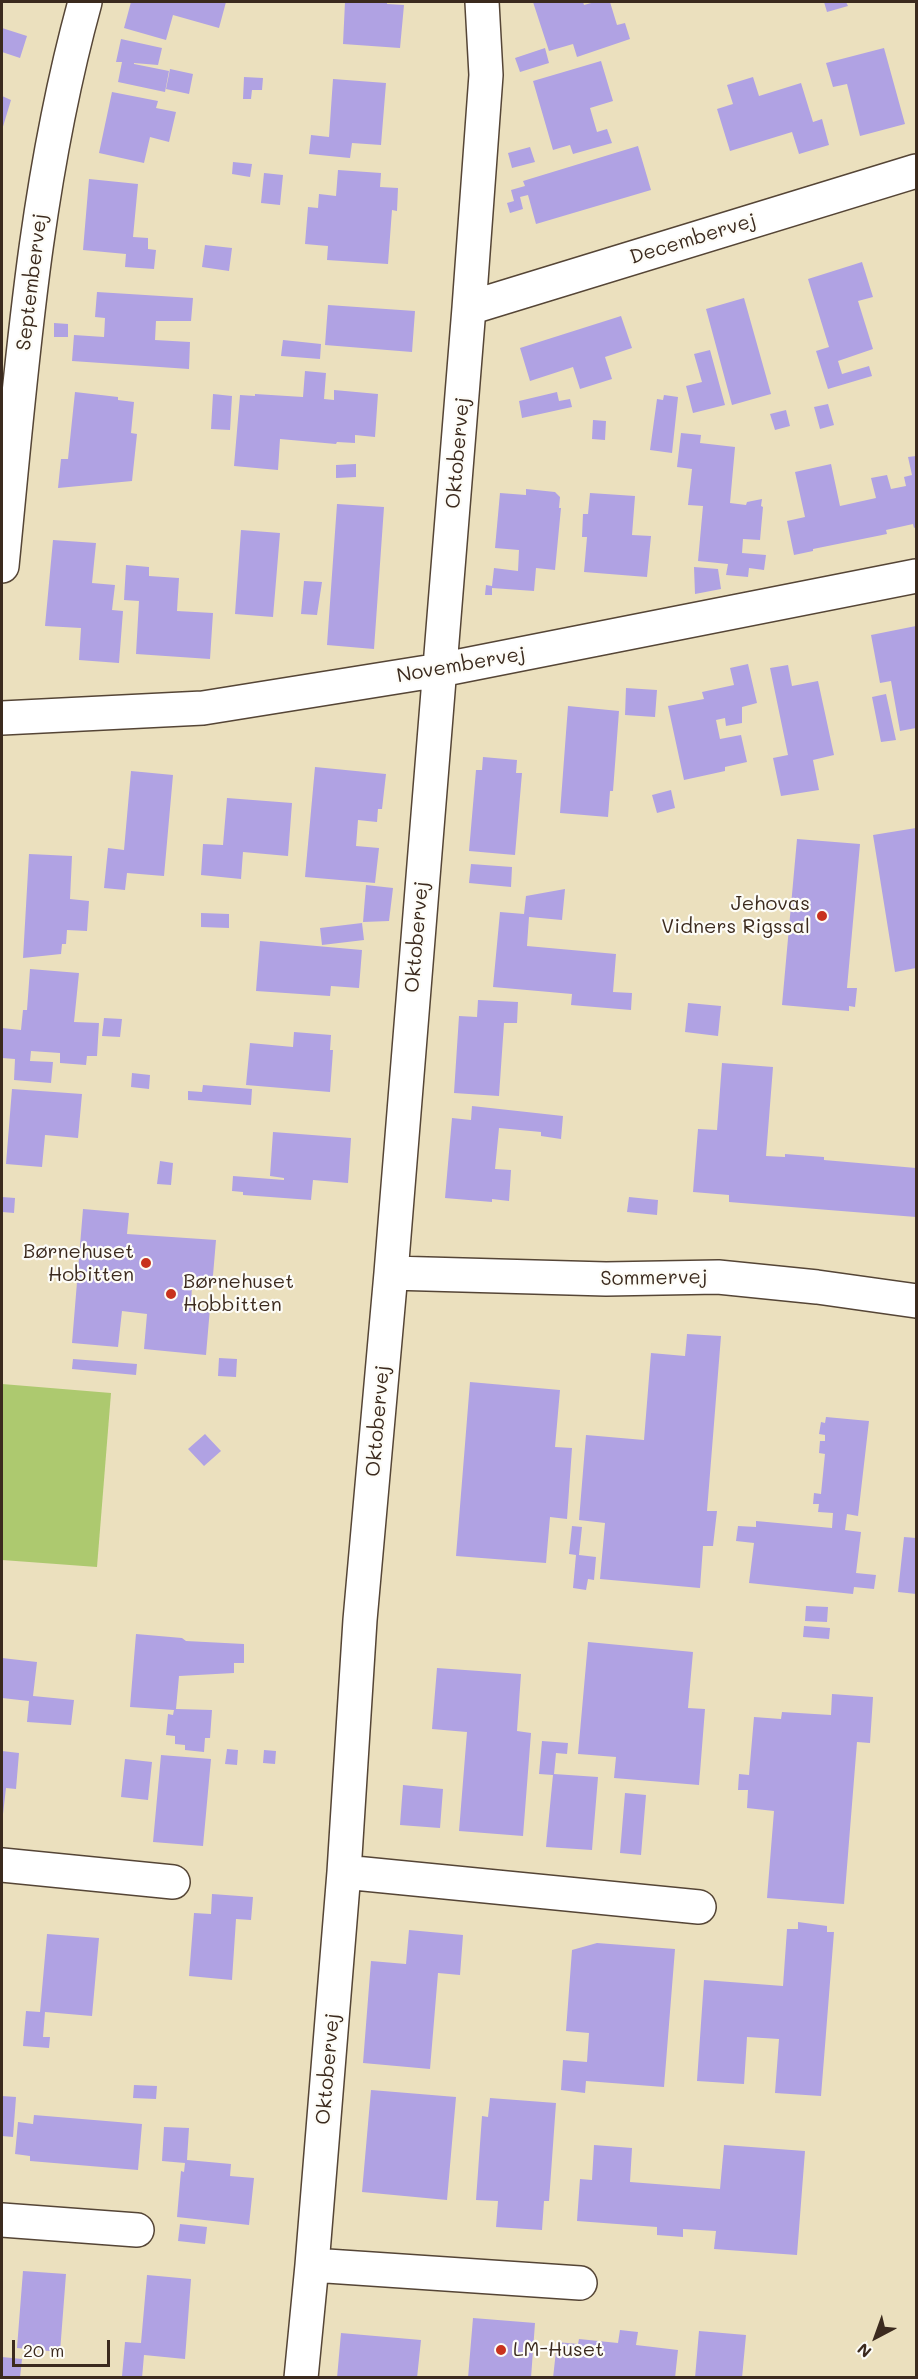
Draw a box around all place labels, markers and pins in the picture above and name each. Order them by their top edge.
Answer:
place label: Jehovas Vidners Rigssal [661,892,810,939]
marker: Jehovas Vidners Rigssal [815,909,829,923]
place label: Børnehuset Hobitten [23,1240,134,1287]
marker: Børnehuset Hobitten [139,1256,153,1270]
place label: Børnehuset Hobbitten [183,1270,294,1317]
marker: Børnehuset Hobbitten [164,1287,178,1301]
place label: LM-Huset [513,2338,604,2362]
marker: LM-Huset [494,2343,508,2357]

